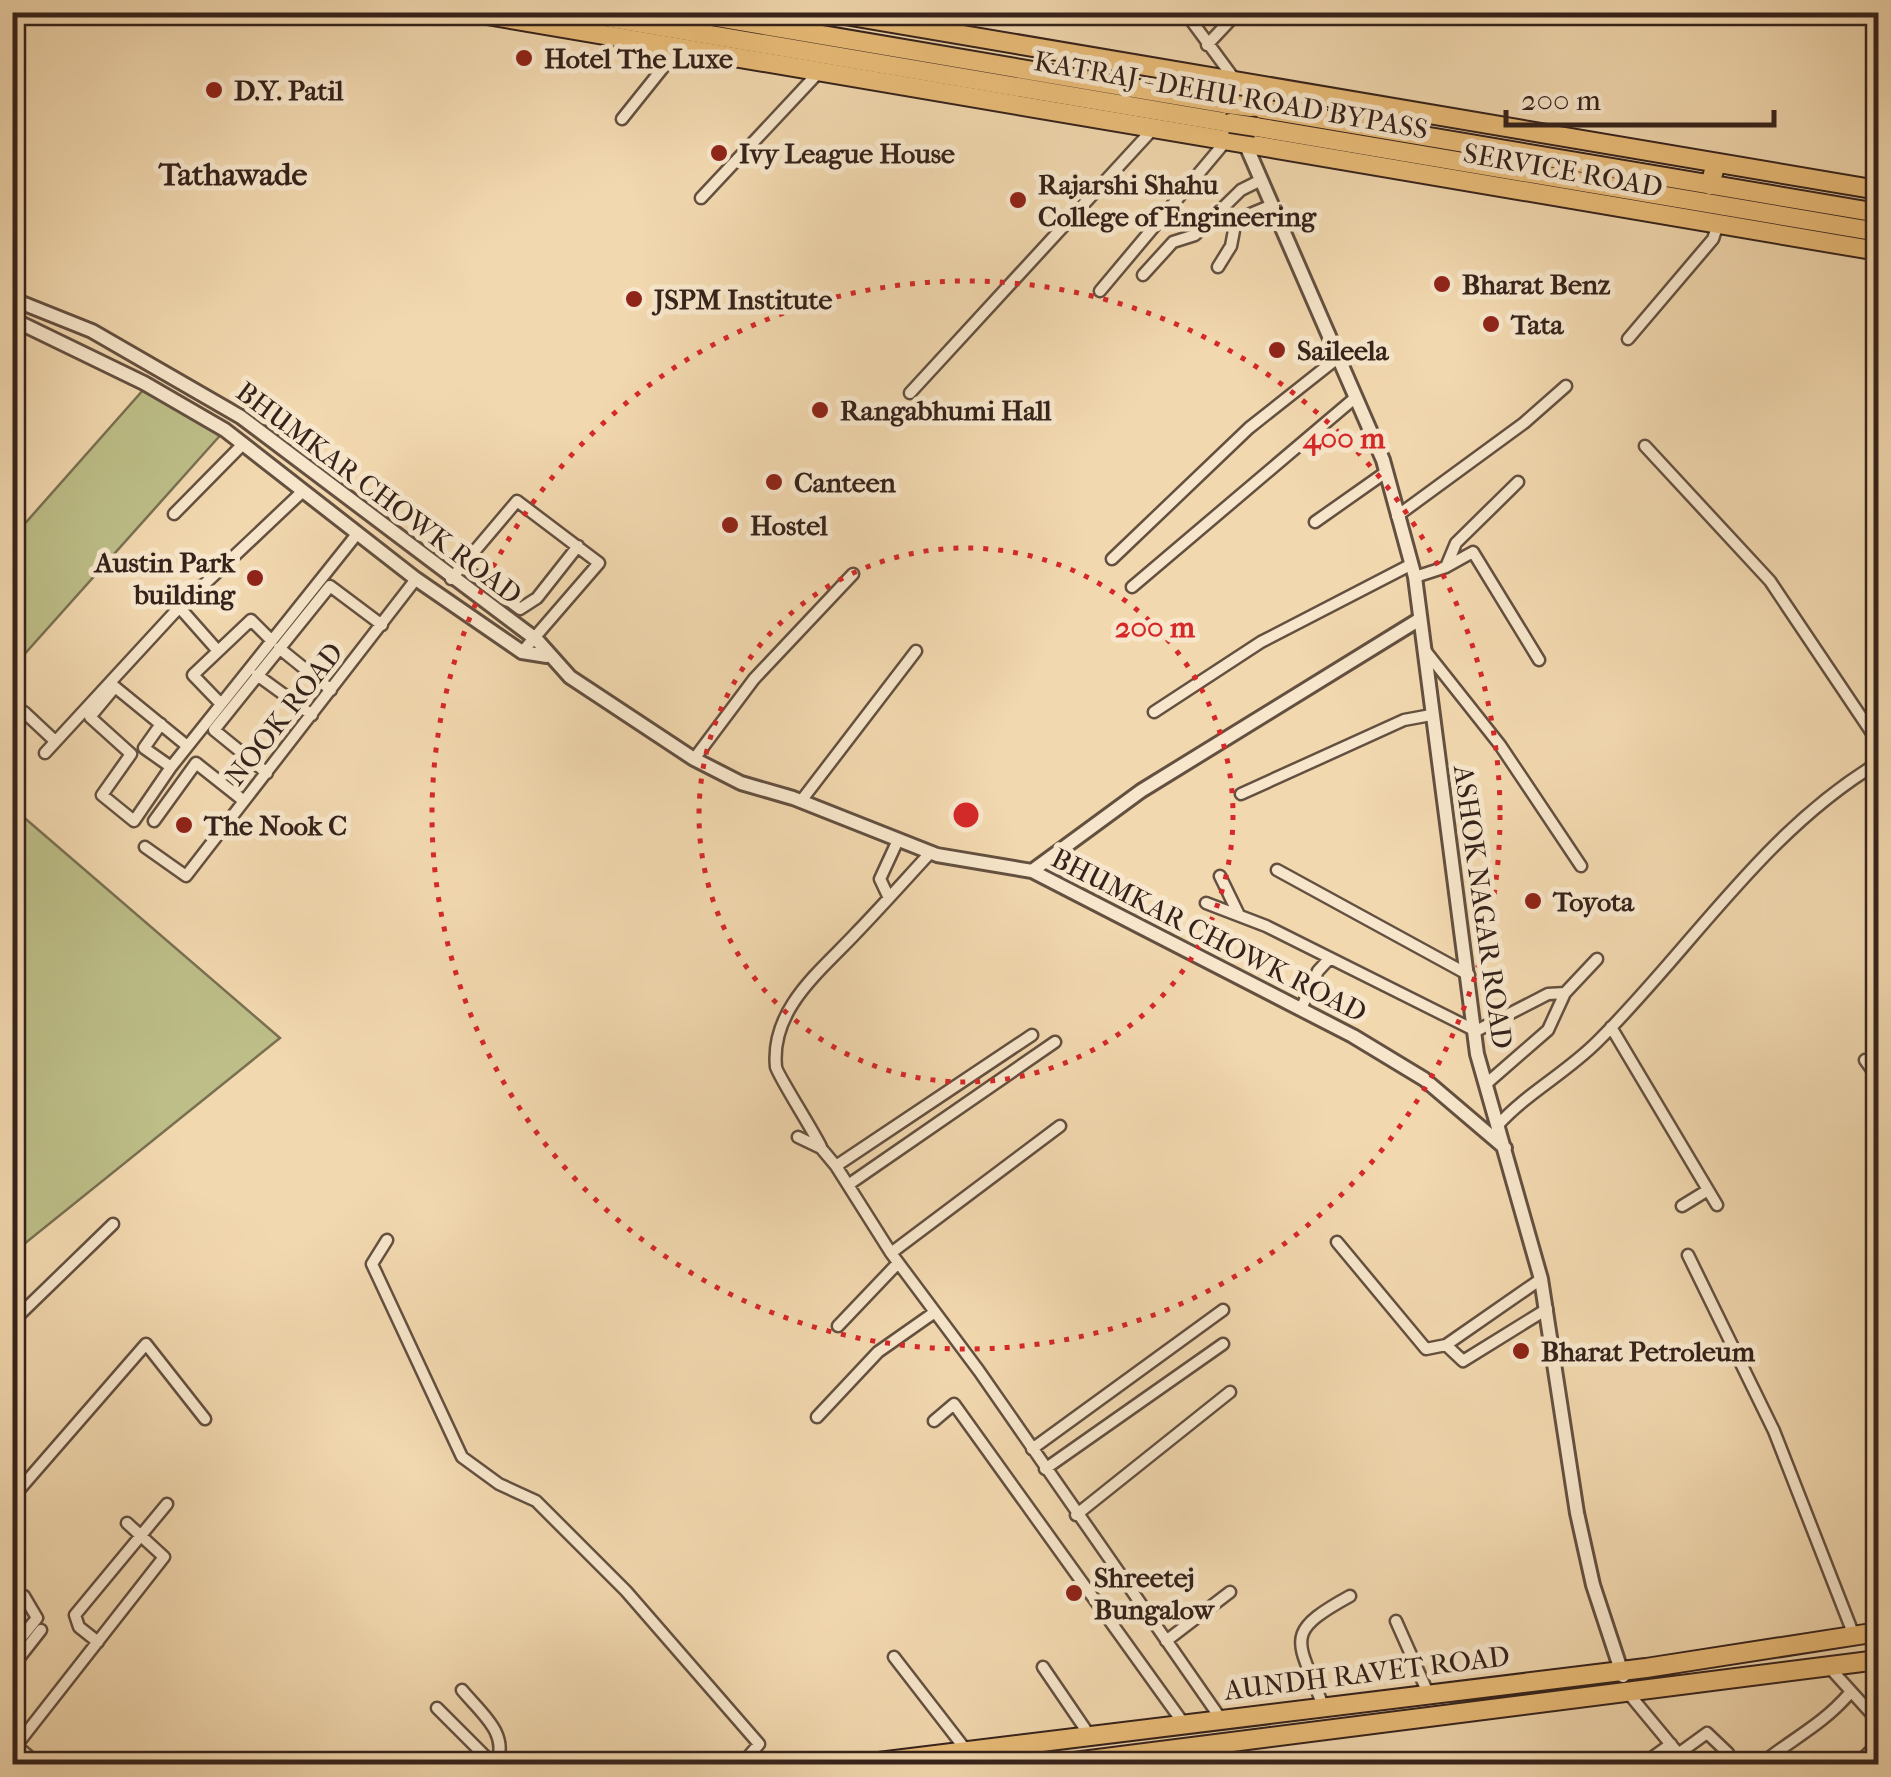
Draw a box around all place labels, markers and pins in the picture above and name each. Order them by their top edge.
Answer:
place label: Hotel The Luxe [544,42,733,75]
marker: Hotel The Luxe [513,47,535,69]
place label: D.Y. Patil [234,74,344,107]
marker: D.Y. Patil [203,79,225,101]
place label: Ivy League House [739,137,955,170]
marker: Ivy League House [708,142,730,164]
place label: Rajarshi Shahu College of Engineering [1038,168,1317,233]
marker: Rajarshi Shahu College of Engineering [1007,189,1029,211]
place label: Bharat Benz [1462,268,1611,301]
marker: Bharat Benz [1431,273,1453,295]
place label: JSPM Institute [651,283,832,316]
marker: JSPM Institute [623,288,645,310]
place label: Tata [1510,308,1564,341]
marker: Tata [1480,313,1502,335]
place label: Saileela [1297,334,1390,367]
marker: Saileela [1266,339,1288,361]
place label: Rangabhumi Hall [840,394,1052,427]
marker: Rangabhumi Hall [809,399,831,421]
place label: Canteen [794,466,897,499]
marker: Canteen [763,471,785,493]
place label: Hostel [750,509,828,542]
marker: Hostel [719,514,741,536]
place label: Austin Park building [93,546,237,611]
marker: Austin Park building [244,567,266,589]
centre of rings [948,797,984,833]
place label: The Nook C [203,809,347,842]
marker: The Nook C [173,814,195,836]
place label: Toyota [1552,885,1635,918]
marker: Toyota [1522,890,1544,912]
place label: Bharat Petroleum [1541,1335,1756,1368]
marker: Bharat Petroleum [1510,1340,1532,1362]
place label: Shreetej Bungalow [1094,1561,1215,1626]
marker: Shreetej Bungalow [1063,1582,1085,1604]

